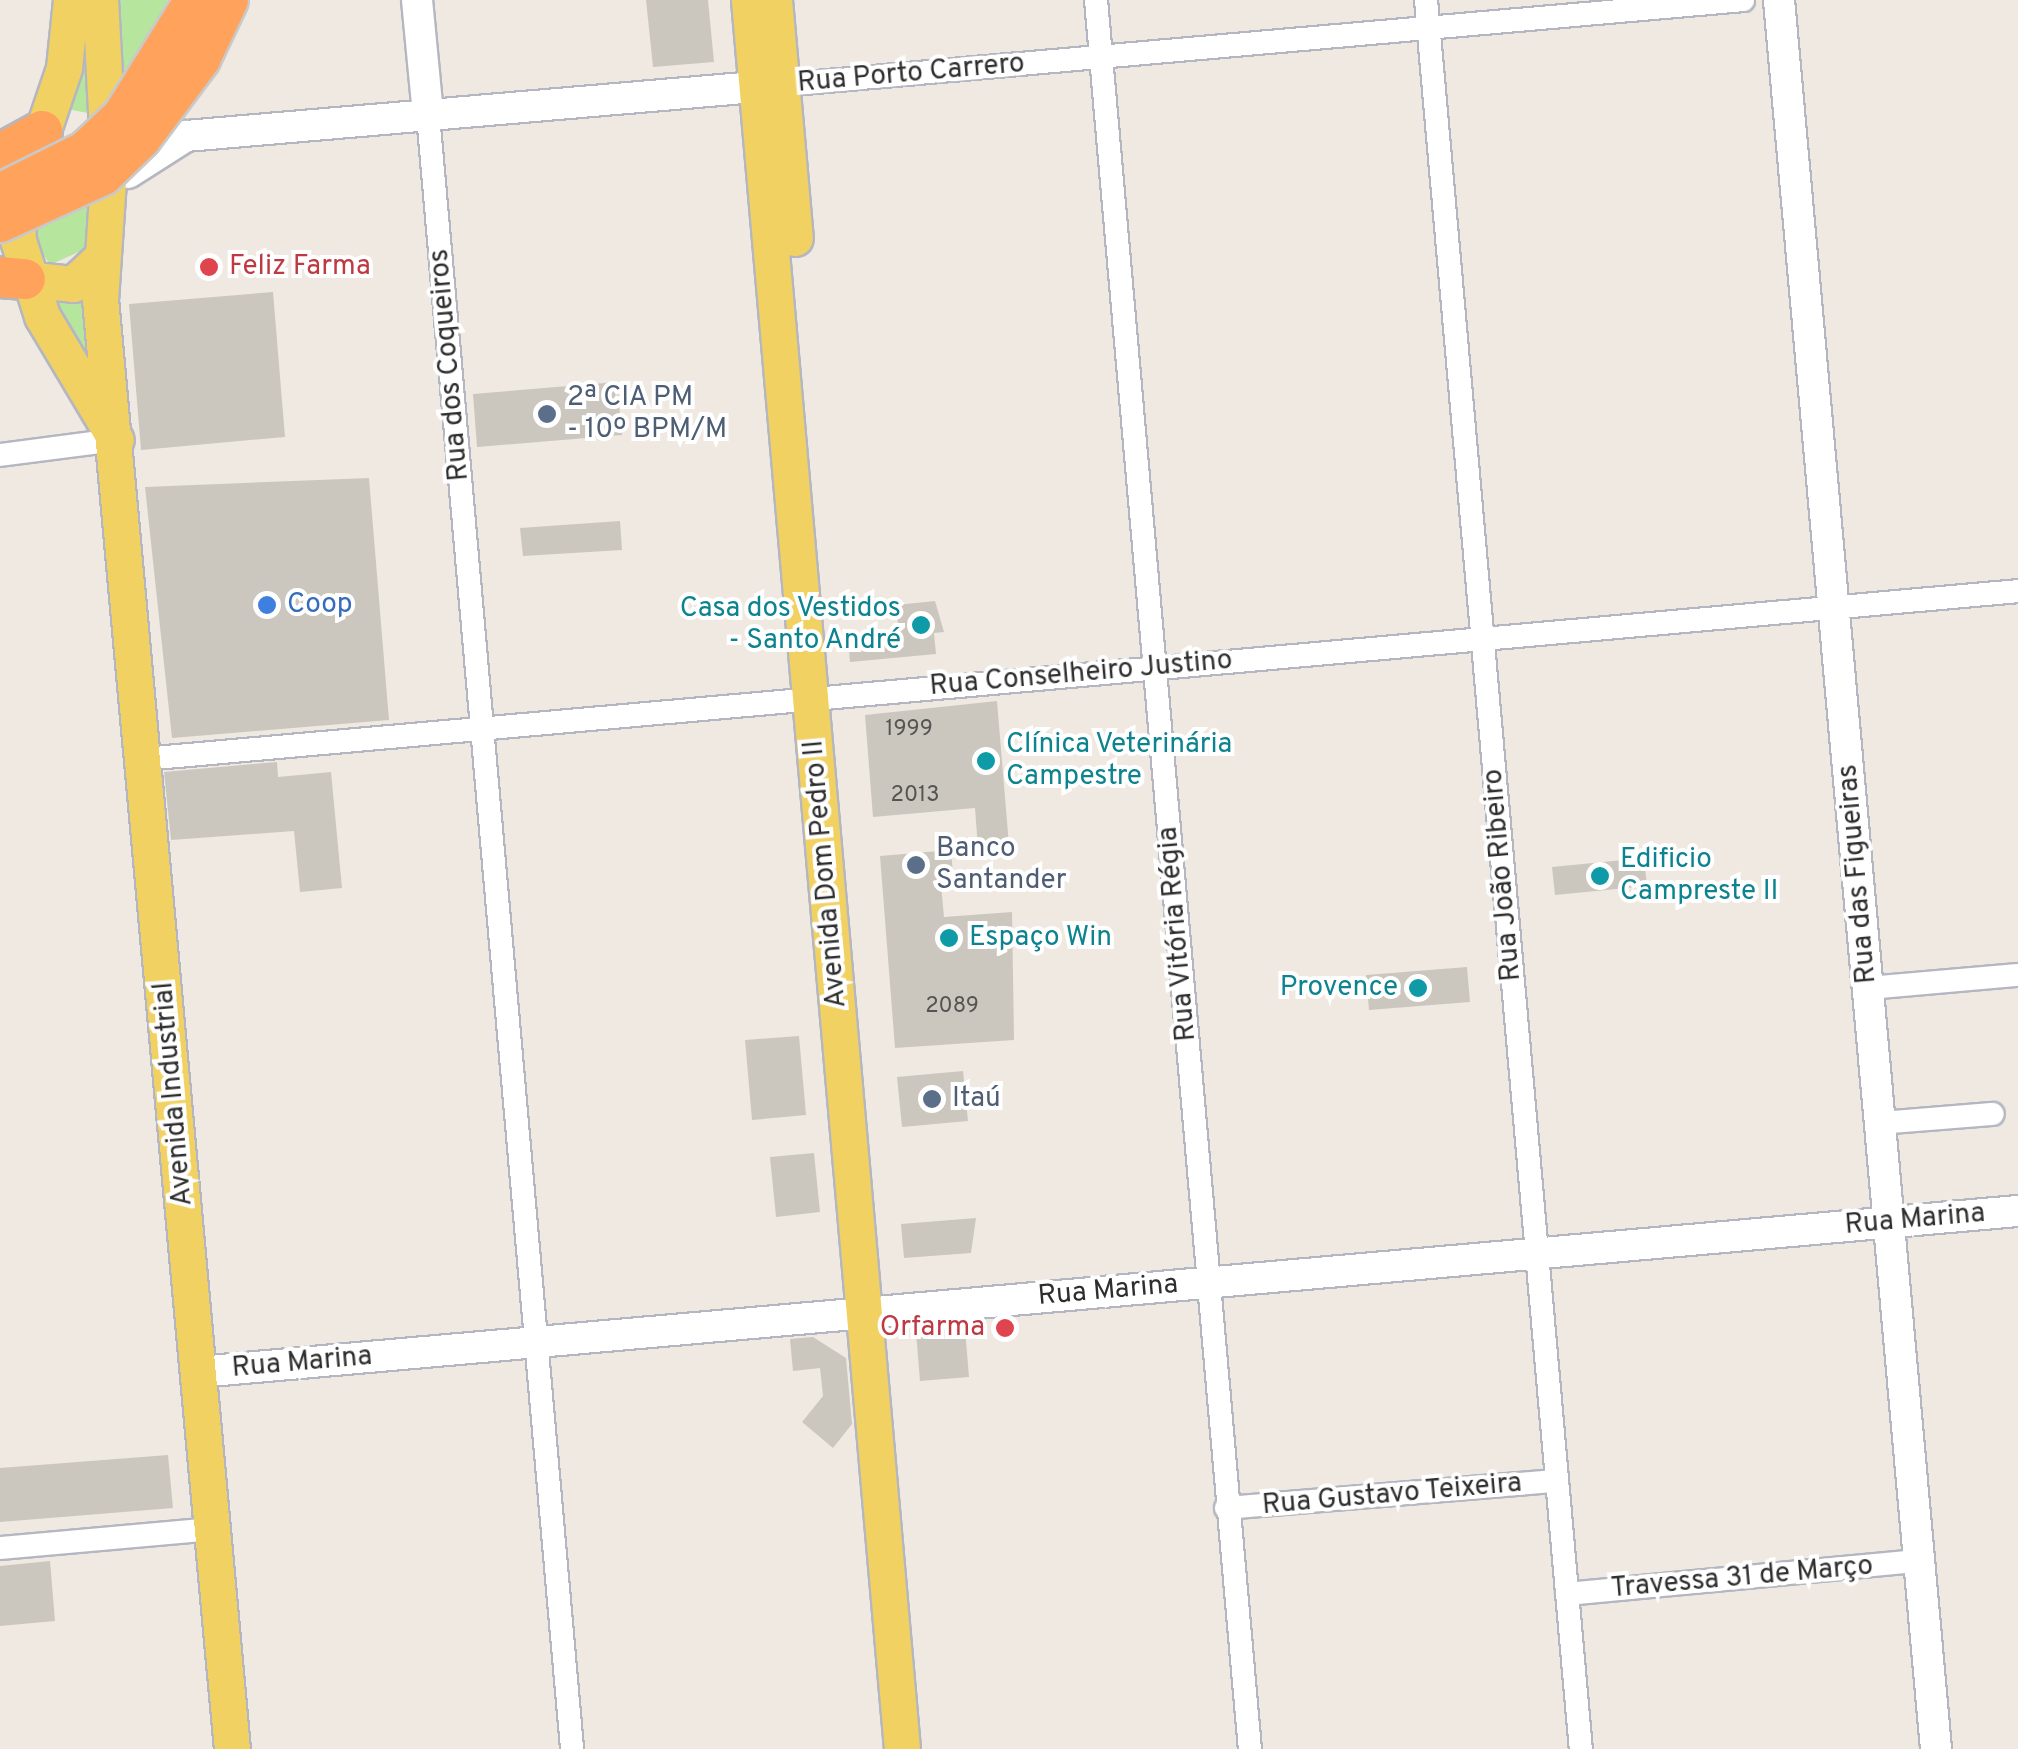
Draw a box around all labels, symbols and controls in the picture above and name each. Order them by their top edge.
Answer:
street label: Rua Porto Carrero [796,47,1026,101]
street label: Rua dos Coqueiros [423,248,477,482]
place label: Feliz Farma [229,250,371,284]
marker: Feliz Farma [198,256,220,278]
place label: 2ª CIA PM - 10º BPM/M [567,381,727,447]
marker: 2ª CIA PM - 10º BPM/M [536,403,558,425]
place label: Coop [287,588,353,622]
place label: Casa dos Vestidos - Santo André [679,592,901,658]
marker: Coop [256,594,278,616]
marker: Casa dos Vestidos - Santo André [910,614,932,636]
street label: Rua Conselheiro Justino [928,644,1234,704]
house number: 1999 [885,717,933,743]
place label: Clínica Veterinária Campestre [1006,728,1233,794]
street label: Avenida Dom Pedro II [798,739,854,1009]
marker: Clínica Veterinária Campestre [975,750,997,772]
street label: Rua das Figueiras [1832,763,1884,985]
street label: Rua João Ribeiro [1477,767,1529,983]
house number: 2013 [890,783,940,809]
street label: Rua Vitória Régia [1152,825,1204,1043]
place label: Banco Santander [936,832,1067,898]
place label: Edificio Campreste II [1620,843,1778,909]
marker: Banco Santander [905,854,927,876]
marker: Edificio Campreste II [1589,865,1611,887]
place label: Espaço Win [969,921,1113,955]
marker: Espaço Win [938,927,960,949]
place label: Provence [1280,971,1398,1005]
marker: Provence [1407,977,1429,999]
street label: Avenida Industrial [147,981,201,1207]
house number: 2089 [925,994,979,1020]
place label: Itaú [952,1082,1001,1116]
marker: Itaú [921,1088,943,1110]
street label: Rua Marina [1843,1197,1987,1243]
street label: Rua Marina [1036,1268,1180,1314]
place label: Orfarma [880,1311,985,1345]
marker: Orfarma [994,1317,1016,1339]
street label: Rua Marina [230,1340,374,1386]
street label: Rua Gustavo Teixeira [1260,1467,1524,1523]
street label: Travessa 31 de Março [1609,1550,1875,1606]

